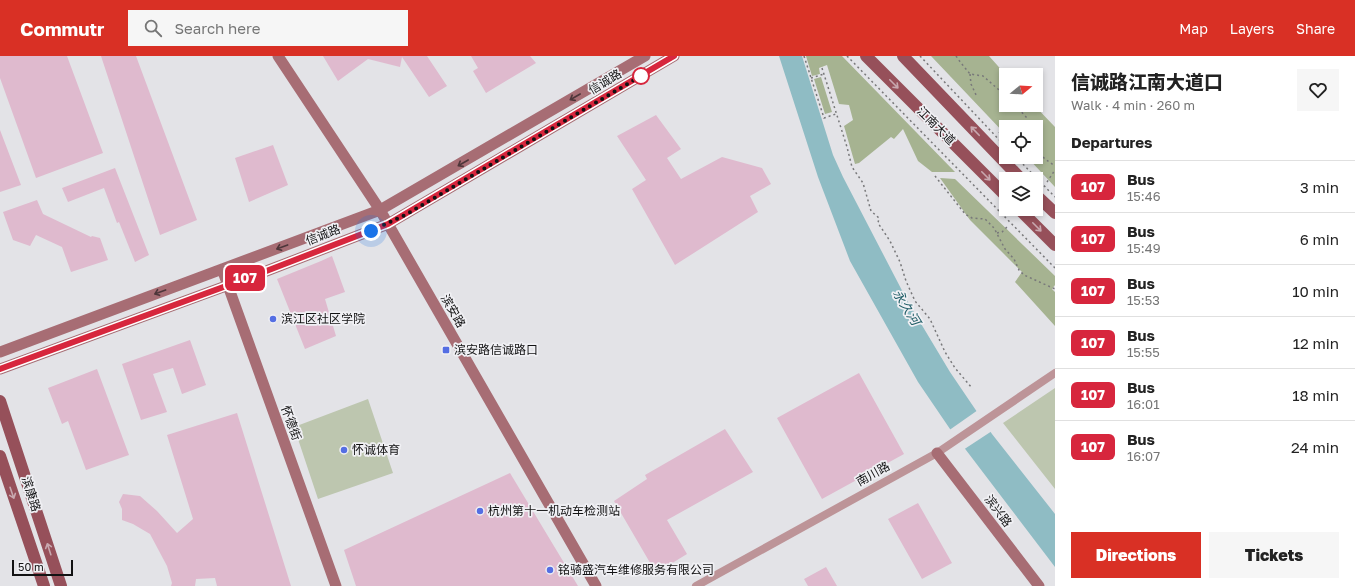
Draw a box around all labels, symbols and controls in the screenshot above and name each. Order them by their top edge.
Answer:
search box [128,10,408,46]
text: Commutr [20,17,104,40]
icon: search [142,17,164,39]
text: Search here [174,19,260,37]
text: Map [1179,20,1208,37]
text: Layers [1230,20,1274,37]
text: Share [1296,20,1335,37]
street label: 信诚路 [585,66,624,97]
unlabelled marker [632,67,650,85]
north arrow [999,68,1043,112]
map controls [999,68,1043,216]
button: heart [1297,69,1339,111]
text: 信诚路江南大道口 [1071,70,1223,93]
one-way arrow [889,79,899,89]
one-way arrow [570,93,581,101]
text: Walk · 4 min · 260 m [1071,97,1195,113]
street label: 江南大道 [914,103,959,148]
button: locate [999,120,1043,164]
one-way arrow [970,126,979,136]
text: Departures [1071,133,1152,151]
one-way arrow [457,159,469,167]
text: Bus [1127,170,1155,188]
one-way arrow [981,171,990,181]
button: layers [999,172,1043,216]
text: 107 [1081,178,1105,195]
text: 3 min [1300,178,1339,196]
text: 15:46 [1127,188,1161,204]
street label: 信诚路 [303,221,342,248]
your location [361,221,381,241]
one-way arrow [1032,222,1042,232]
text: Bus [1127,222,1155,240]
text: 107 [1081,230,1105,247]
text: 6 min [1300,230,1339,248]
text: 15:49 [1127,240,1161,256]
one-way arrow [277,244,289,252]
line badge: 107 [222,265,268,291]
text: 107 [233,269,257,286]
text: Bus [1127,274,1155,292]
text: 107 [1081,282,1105,299]
text: 10 min [1292,282,1339,300]
water label: 永久河 [890,286,926,330]
one-way arrow [155,289,167,297]
street label: 滨安路 [438,291,469,330]
text: 15:53 [1127,292,1160,308]
place label: 滨江区社区学院 [281,311,365,326]
marker: 滨江区社区学院 [268,314,278,324]
text: Bus [1127,326,1155,344]
text: 107 [1081,334,1105,351]
text: 12 min [1293,334,1339,352]
place label: 滨安路信诚路口 [454,342,538,357]
text: 15:55 [1127,344,1160,360]
marker: 滨安路信诚路口 [441,345,451,355]
text: Bus [1127,378,1155,396]
text: 107 [1081,386,1105,403]
text: 18 min [1292,386,1339,404]
text: 16:01 [1127,396,1159,412]
street label: 怀德街 [278,403,305,442]
text: Bus [1127,430,1155,448]
text: 107 [1081,438,1105,455]
text: 24 min [1291,438,1339,456]
place label: 怀诚体育 [352,442,400,457]
marker: 怀诚体育 [339,445,349,455]
text: 16:07 [1127,448,1160,464]
street label: 南川路 [853,458,892,489]
street label: 滨康路 [19,474,44,513]
one-way arrow [9,486,17,498]
street label: 滨兴路 [982,492,1015,530]
place label: 杭州第十一机动车检测站 [488,503,620,518]
marker: 杭州第十一机动车检测站 [475,506,485,516]
button: Directions [1071,532,1201,578]
button: Tickets [1209,532,1339,578]
one-way arrow [45,543,52,556]
scale bar [12,558,73,577]
text: 50 m [18,560,44,573]
place label: 铭骑盛汽车维修服务有限公司 [558,562,714,577]
marker: 铭骑盛汽车维修服务有限公司 [545,565,555,575]

